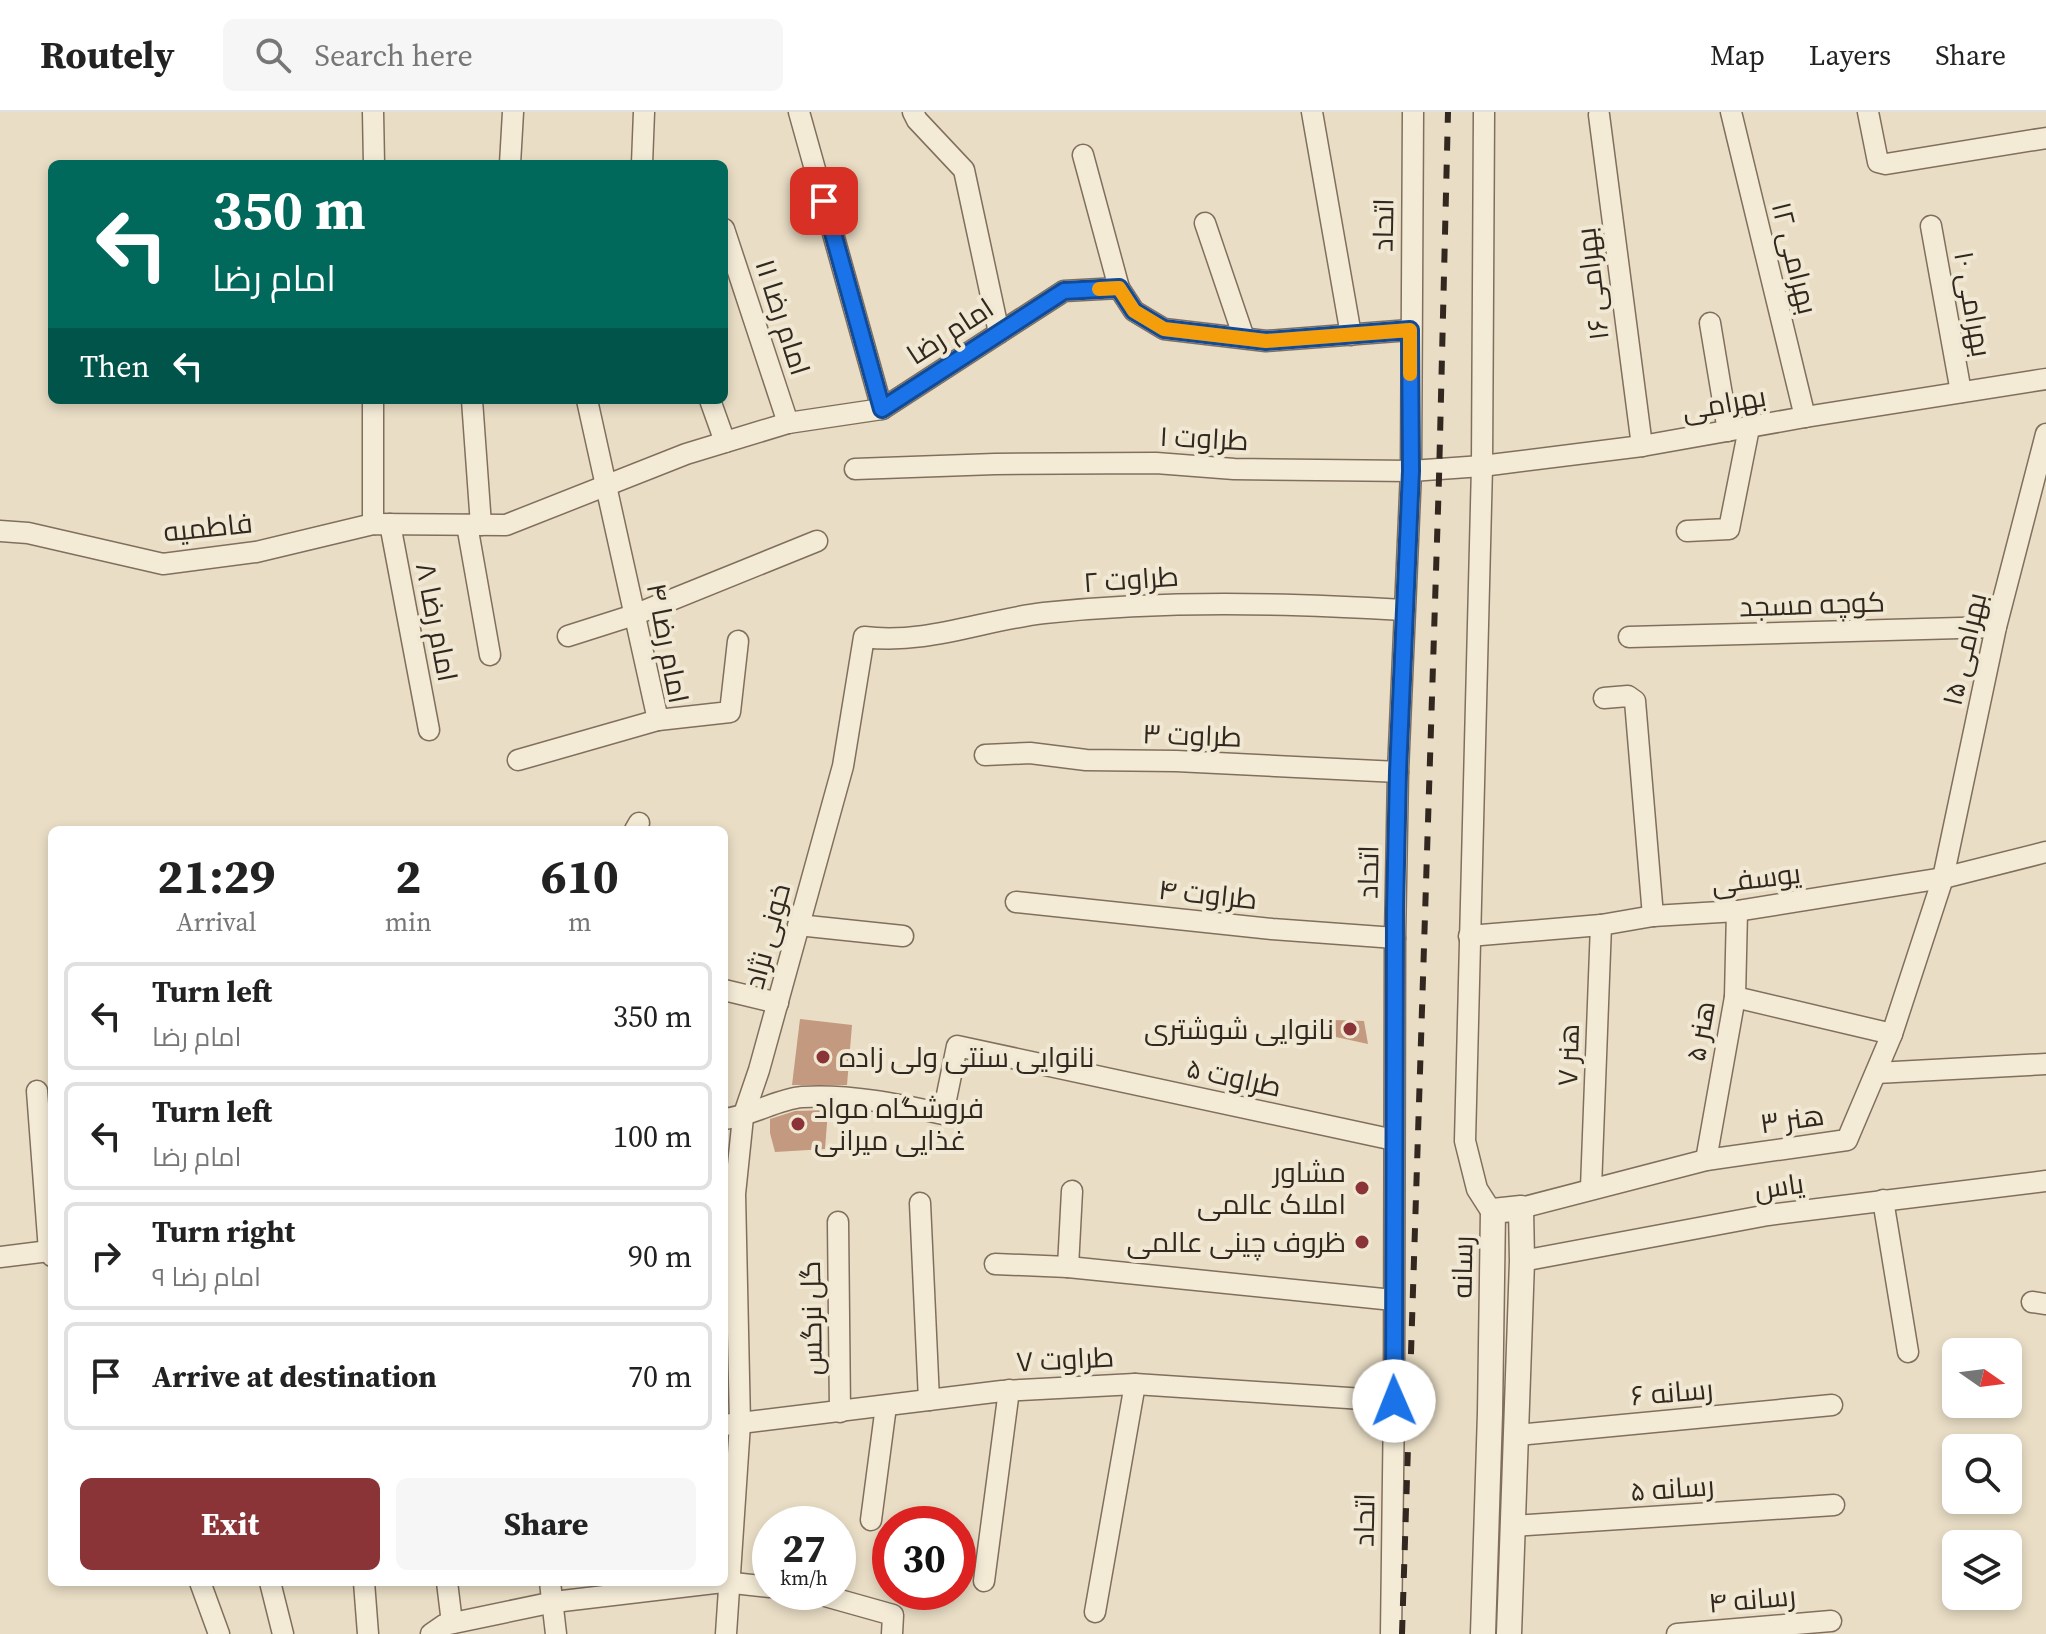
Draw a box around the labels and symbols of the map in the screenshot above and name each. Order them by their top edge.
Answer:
pin [790,167,858,235]
street label: اتحاد [1364,198,1402,252]
street label: بهرامی ۱۲ [1763,198,1827,318]
street label: بهرامی ۱۶ [1566,226,1618,342]
street label: بهرامی ۱۰ [1945,248,2001,360]
street label: امام رضا ۱۱ [745,254,820,380]
street label: امام رضا [899,289,1001,374]
street label: بهرامی [1679,377,1769,429]
street label: طراوت ۱ [1158,417,1250,459]
street label: فاطمیه [162,503,254,551]
street label: طراوت ۲ [1082,557,1180,601]
street label: امام رضا ۸ [406,559,467,685]
street label: امام رضا ۴ [637,580,698,706]
street label: کوچه مسجد [1738,582,1886,626]
street label: بهرامی ۱۵ [1933,589,1995,709]
street label: طراوت ۳ [1142,714,1242,756]
street label: اتحاد [1349,845,1387,899]
street label: یوسفی [1709,854,1803,902]
street label: طراوت ۴ [1157,870,1259,918]
street label: خونی نژاد [735,879,799,993]
street label: هنر ۵ [1676,998,1724,1064]
place label: نانوایی شوشتری [1144,1010,1334,1048]
marker: نانوایی شوشتری [1341,1020,1359,1038]
street label: هنر ۷ [1548,1023,1588,1087]
place label: نانوایی سنتی ولی زاده [839,1038,1095,1076]
marker: نانوایی سنتی ولی زاده [814,1048,832,1066]
street label: طراوت ۵ [1183,1048,1285,1106]
place label: فروشگاه مواد غذایی میرانی [814,1089,984,1159]
street label: هنر ۳ [1757,1096,1827,1142]
marker: فروشگاه مواد غذایی میرانی [789,1115,807,1133]
place label: مشاور املاک عالمی [1197,1153,1346,1223]
street label: یاس [1752,1164,1807,1208]
marker: مشاور املاک عالمی [1353,1179,1371,1197]
place label: ظروف چینی عالمی [1127,1223,1346,1261]
marker: ظروف چینی عالمی [1353,1233,1371,1251]
street label: رسانه [1442,1235,1482,1299]
street label: گل نرگس [791,1260,831,1376]
street label: طراوت ۷ [1015,1337,1115,1381]
north arrow [1942,1338,2022,1418]
position arrow [1352,1359,1436,1443]
street label: رسانه ۶ [1629,1369,1715,1415]
street label: رسانه ۵ [1629,1466,1715,1510]
street label: اتحاد [1345,1493,1383,1547]
speed limit sign: 30 [872,1506,976,1610]
street label: رسانه ۴ [1707,1576,1797,1622]

